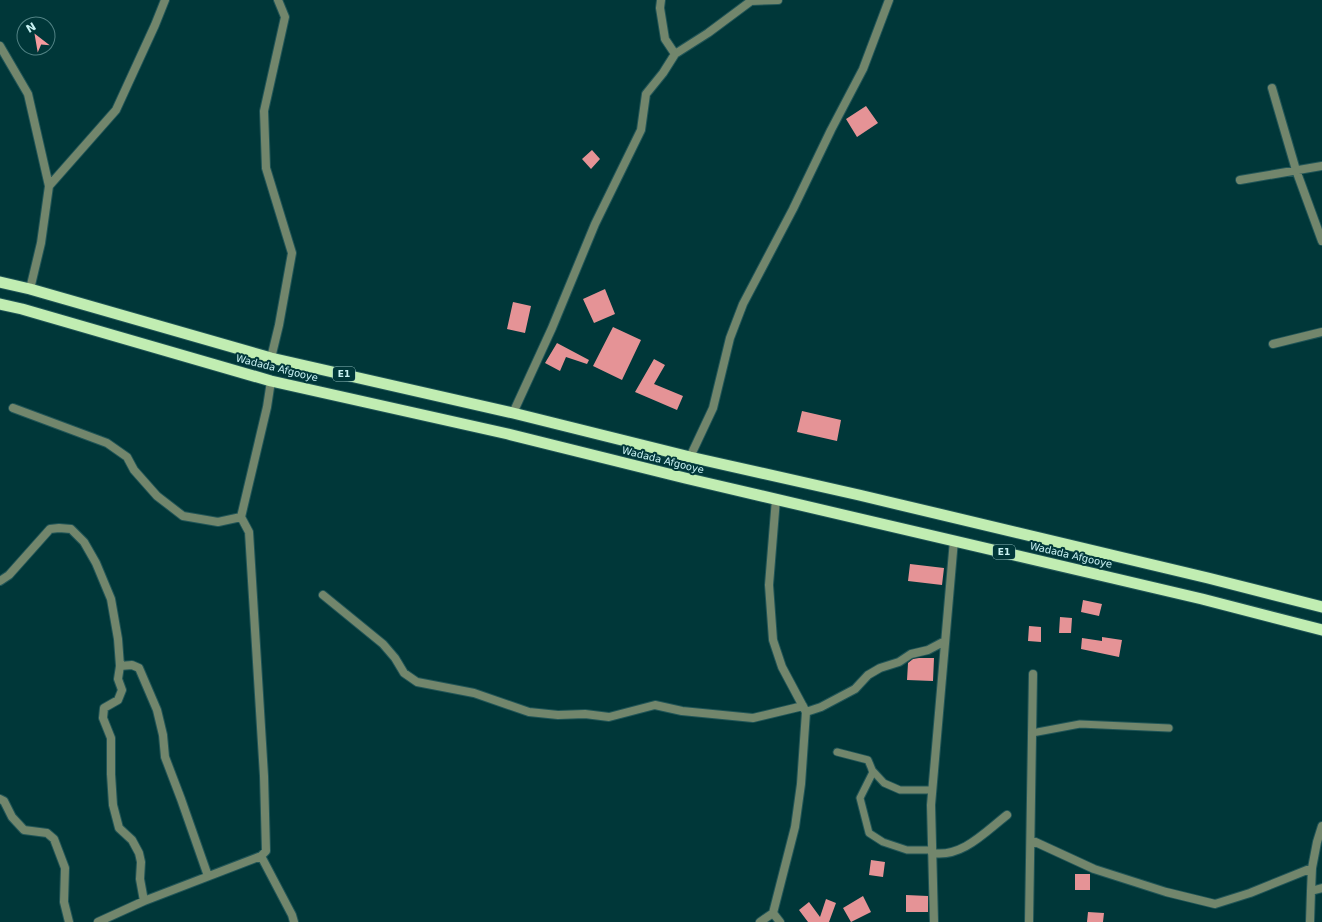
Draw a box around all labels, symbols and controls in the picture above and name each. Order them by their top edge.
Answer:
north arrow [16,16,56,56]
text: N [24,20,38,36]
street label: Wadada Afgooye [235,352,319,384]
road number: E1 [333,367,355,381]
street label: Wadada Afgooye [621,444,705,476]
street label: Wadada Afgooye [1029,540,1113,570]
road number: E1 [993,545,1015,559]

